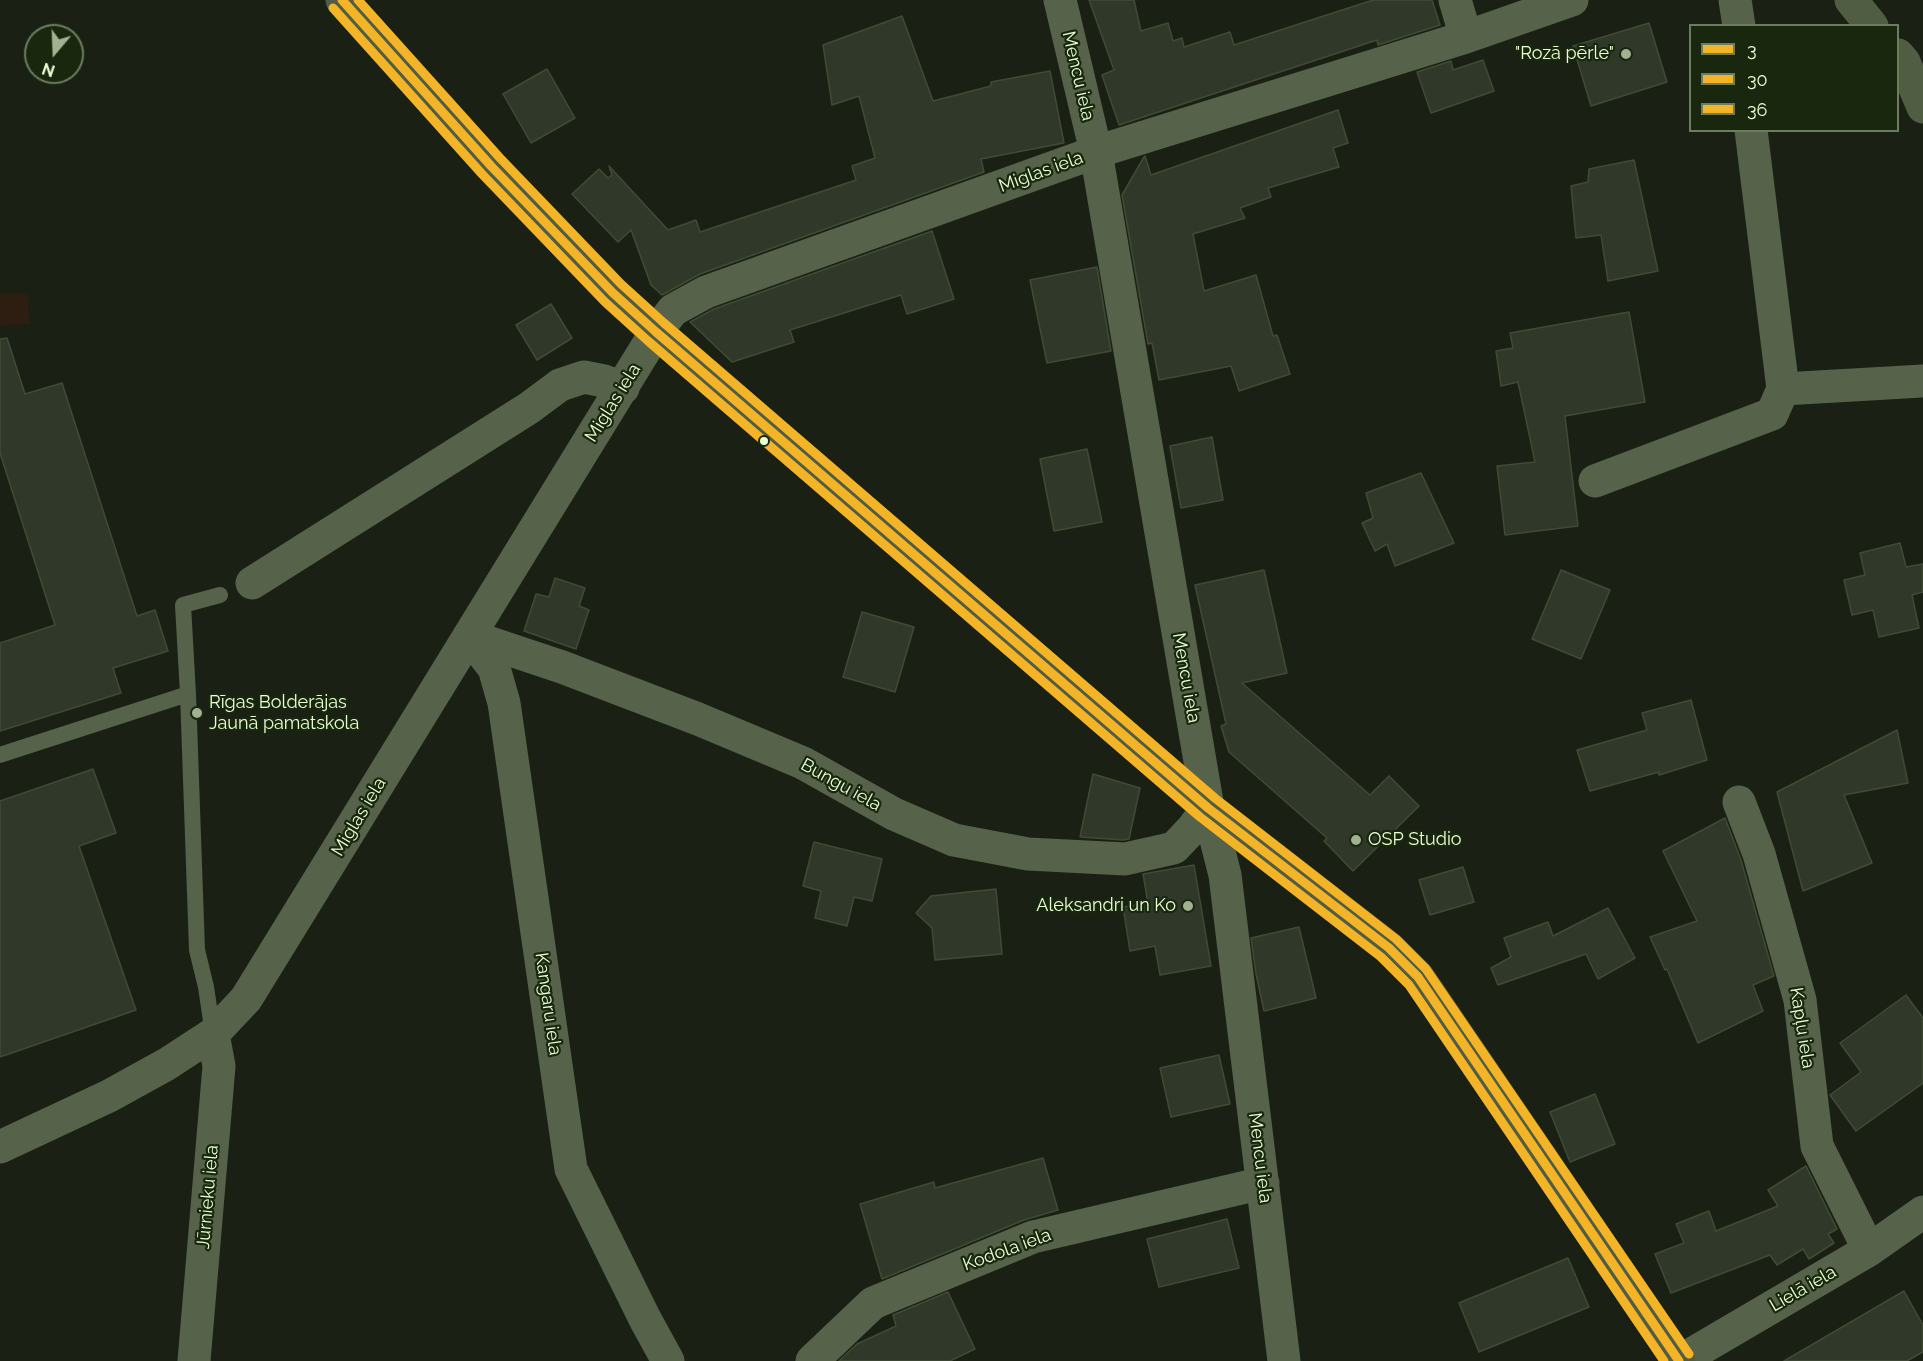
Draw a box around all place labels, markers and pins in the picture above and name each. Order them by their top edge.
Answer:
place label: "Rozā pērle" [1515,43,1614,65]
marker: "Rozā pērle" [1619,47,1633,61]
unlabelled marker [758,435,770,447]
place label: Rīgas Bolderājas Jaunā pamatskola [209,692,359,734]
marker: Rīgas Bolderājas Jaunā pamatskola [190,706,204,720]
place label: OSP Studio [1368,829,1462,851]
marker: OSP Studio [1349,833,1363,847]
place label: Aleksandri un Ko [1036,895,1176,917]
marker: Aleksandri un Ko [1181,899,1195,913]

